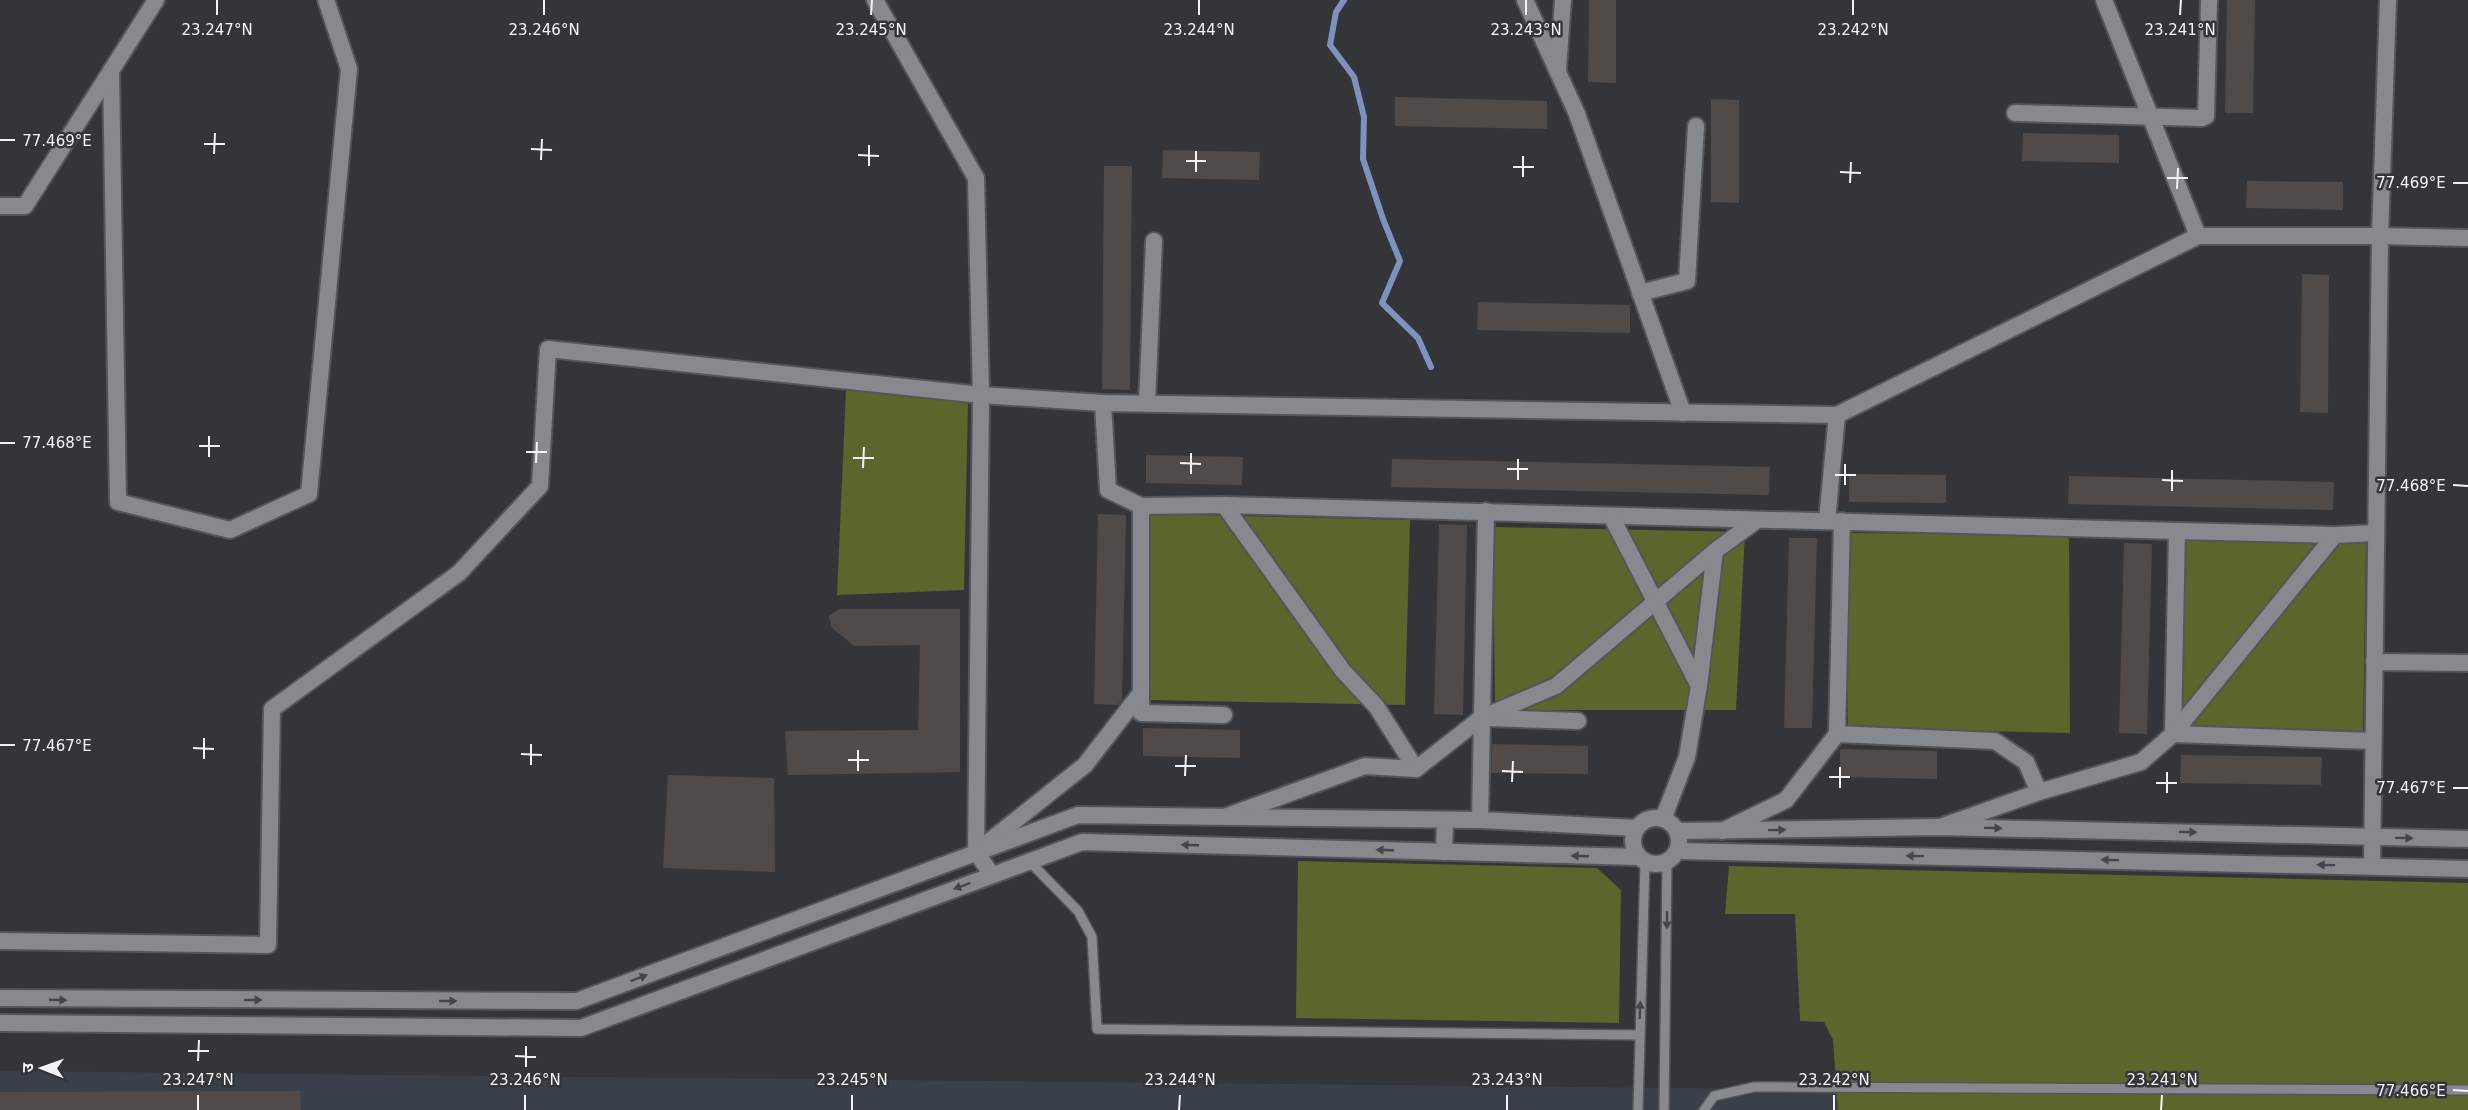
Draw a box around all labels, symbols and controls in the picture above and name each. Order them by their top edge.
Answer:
text: 23.247°N [181,21,253,39]
text: 23.246°N [508,21,580,39]
text: 23.245°N [835,21,907,39]
text: 23.244°N [1163,21,1235,39]
text: 23.243°N [1490,21,1562,39]
text: 23.242°N [1817,21,1889,39]
text: 23.241°N [2144,21,2216,39]
text: 77.469°E [22,132,92,150]
text: 77.469°E [2376,174,2446,192]
text: 77.468°E [22,434,92,452]
text: 77.468°E [2376,477,2446,495]
text: 77.467°E [22,737,92,755]
text: 77.467°E [2376,779,2446,797]
one-way arrow [1984,823,2003,833]
one-way arrow [1768,825,1787,835]
one-way arrow [2179,828,2198,837]
one-way arrow [2395,833,2414,843]
one-way arrow [1181,840,1200,849]
one-way arrow [1376,846,1395,855]
one-way arrow [1571,851,1590,860]
one-way arrow [1905,851,1924,860]
one-way arrow [2100,855,2119,865]
one-way arrow [2316,860,2335,870]
one-way arrow [952,882,970,892]
one-way arrow [1662,911,1672,930]
one-way arrow [630,973,648,982]
one-way arrow [49,995,68,1004]
one-way arrow [244,995,263,1005]
one-way arrow [439,996,458,1006]
one-way arrow [1635,1000,1644,1019]
north arrow [12,1038,72,1098]
text: उ [18,1062,37,1073]
text: 23.247°N [162,1071,234,1089]
text: 23.246°N [489,1071,561,1089]
text: 23.245°N [816,1071,888,1089]
text: 23.244°N [1144,1071,1216,1089]
text: 23.243°N [1471,1071,1543,1089]
text: 23.242°N [1798,1071,1870,1089]
text: 23.241°N [2126,1071,2198,1089]
text: 77.466°E [2376,1082,2446,1100]

